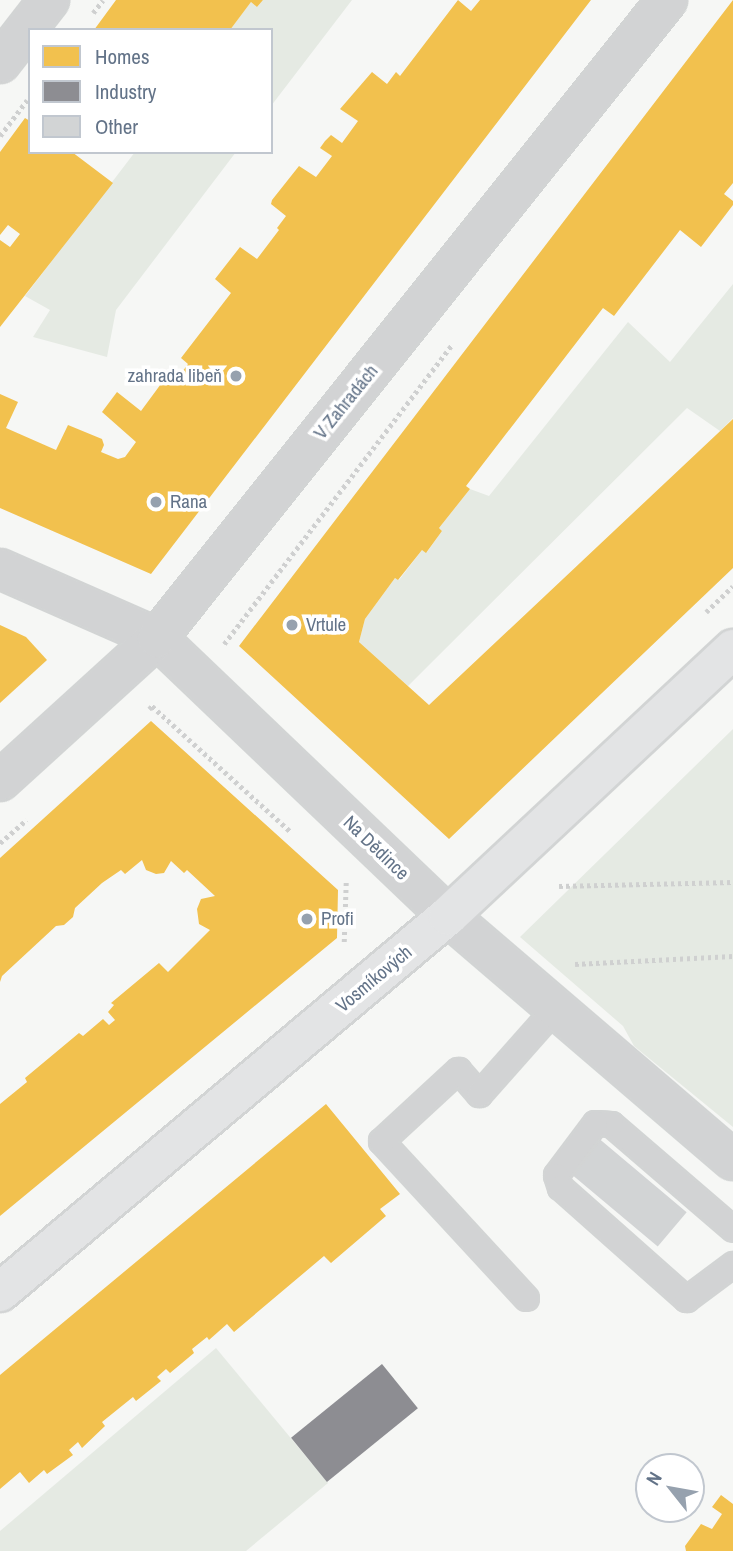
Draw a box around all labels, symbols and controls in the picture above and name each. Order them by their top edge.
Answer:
legend [28,28,273,154]
text: Homes [95,42,150,71]
text: Industry [95,77,156,106]
text: Other [95,112,138,141]
street label: V Zahradách [309,360,383,444]
place label: zahrada libeň [128,365,222,387]
marker: zahrada libeň [228,368,244,384]
place label: Rana [170,491,207,513]
marker: Rana [148,494,164,510]
place label: Vrtule [306,614,346,636]
marker: Vrtule [284,617,300,633]
street label: Na Dědince [338,811,414,885]
place label: Profi [321,908,354,930]
marker: Profi [299,911,315,927]
street label: Vosmíkových [332,941,416,1017]
north arrow [635,1453,705,1523]
text: N [640,1467,668,1490]

